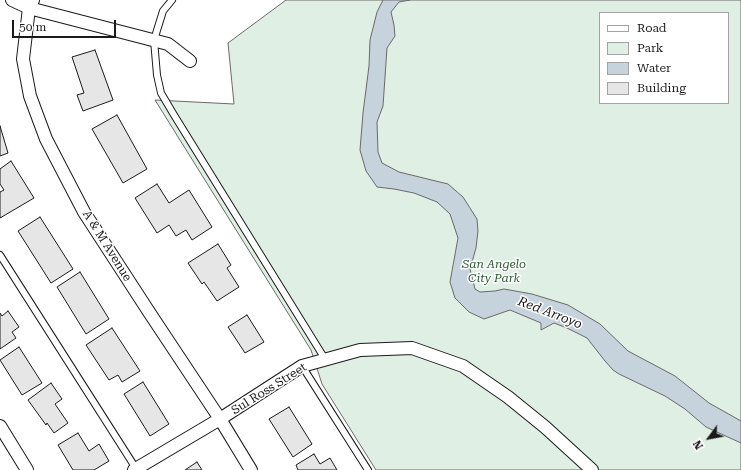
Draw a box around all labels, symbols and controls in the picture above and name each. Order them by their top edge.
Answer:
scale bar [14,12,118,38]
legend [599,12,729,104]
text: 50 m [19,20,46,34]
text: Road [637,21,666,35]
text: Park [637,41,663,55]
text: Water [637,61,671,75]
text: Building [637,81,686,95]
street label: A & M Avenue [79,208,135,284]
park label: San Angelo City Park [462,257,526,285]
water label: Red Arroyo [516,294,584,332]
street label: Sul Ross Street [229,360,309,418]
north arrow [689,418,729,458]
text: N [691,438,706,452]

